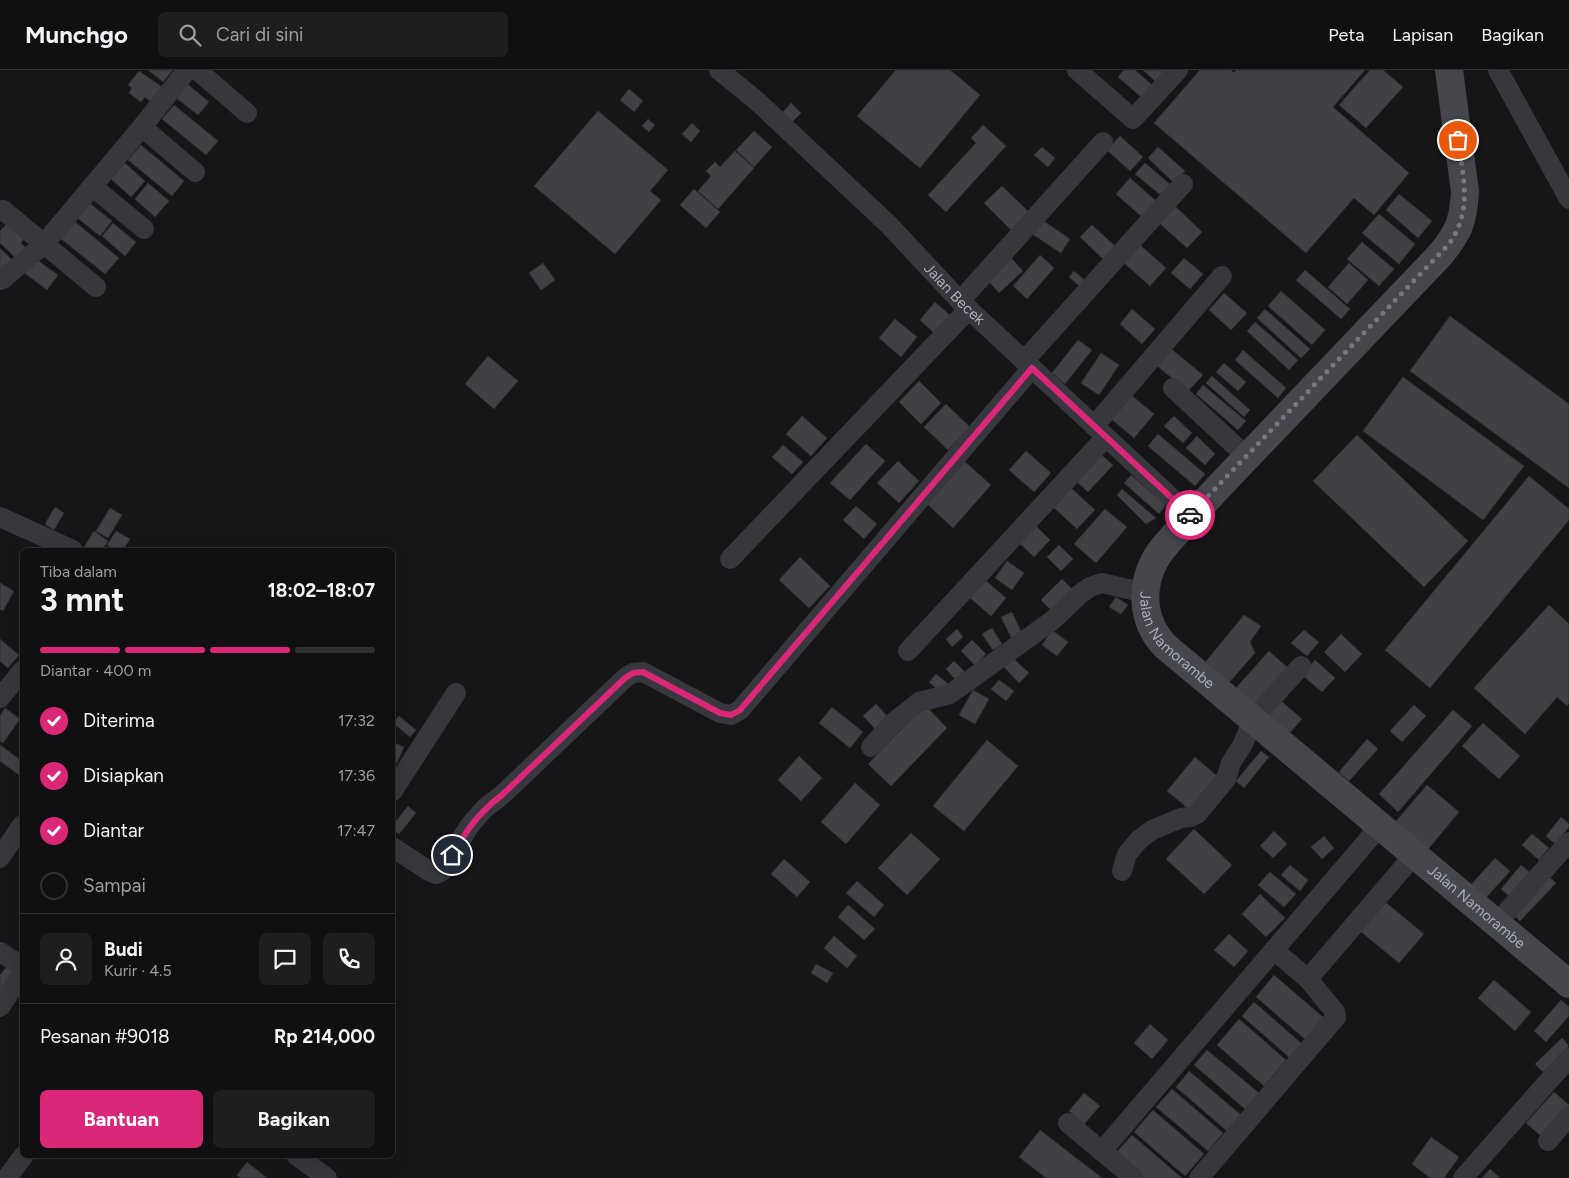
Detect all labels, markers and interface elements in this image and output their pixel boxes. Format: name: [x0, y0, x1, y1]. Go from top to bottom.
search box: [158, 12, 508, 57]
text: Munchgo: [25, 20, 128, 49]
icon: search: [176, 21, 204, 49]
text: Cari di sini: [216, 23, 303, 46]
text: Peta: [1328, 24, 1364, 46]
text: Lapisan: [1392, 24, 1453, 46]
text: Bagikan: [1481, 24, 1544, 46]
pin: [1437, 119, 1479, 161]
icon: bag: [1444, 126, 1472, 154]
street label: Jalan Becek: [920, 259, 989, 329]
courier: [1165, 490, 1215, 540]
icon: car: [1176, 501, 1204, 529]
text: Tiba dalam: [40, 562, 117, 581]
text: 18:02–18:07: [268, 579, 375, 602]
text: 3 mnt: [40, 581, 124, 619]
street label: Jalan Namorambe: [1136, 591, 1218, 693]
text: Diantar · 400 m: [40, 661, 151, 680]
icon: check: [40, 707, 68, 735]
text: Diterima: [83, 709, 155, 732]
text: 17:32: [338, 711, 375, 730]
icon: check: [40, 762, 68, 790]
text: Disiapkan: [83, 764, 164, 787]
text: 17:36: [338, 766, 375, 785]
icon: check: [40, 817, 68, 845]
text: Diantar: [83, 819, 144, 842]
text: 17:47: [337, 821, 375, 840]
pin: [431, 834, 473, 876]
icon: home: [438, 841, 466, 869]
street label: Jalan Namorambe: [1424, 861, 1529, 953]
text: Sampai: [83, 874, 146, 897]
button: person: [40, 933, 92, 985]
button: chat: [259, 933, 311, 985]
button: phone: [323, 933, 375, 985]
text: Budi: [104, 938, 143, 961]
text: Kurir · 4.5: [104, 961, 172, 980]
text: Pesanan #9018: [40, 1025, 170, 1048]
text: Rp 214,000: [274, 1025, 375, 1048]
button: Bantuan: [40, 1090, 203, 1148]
button: Bagikan: [213, 1090, 375, 1148]

